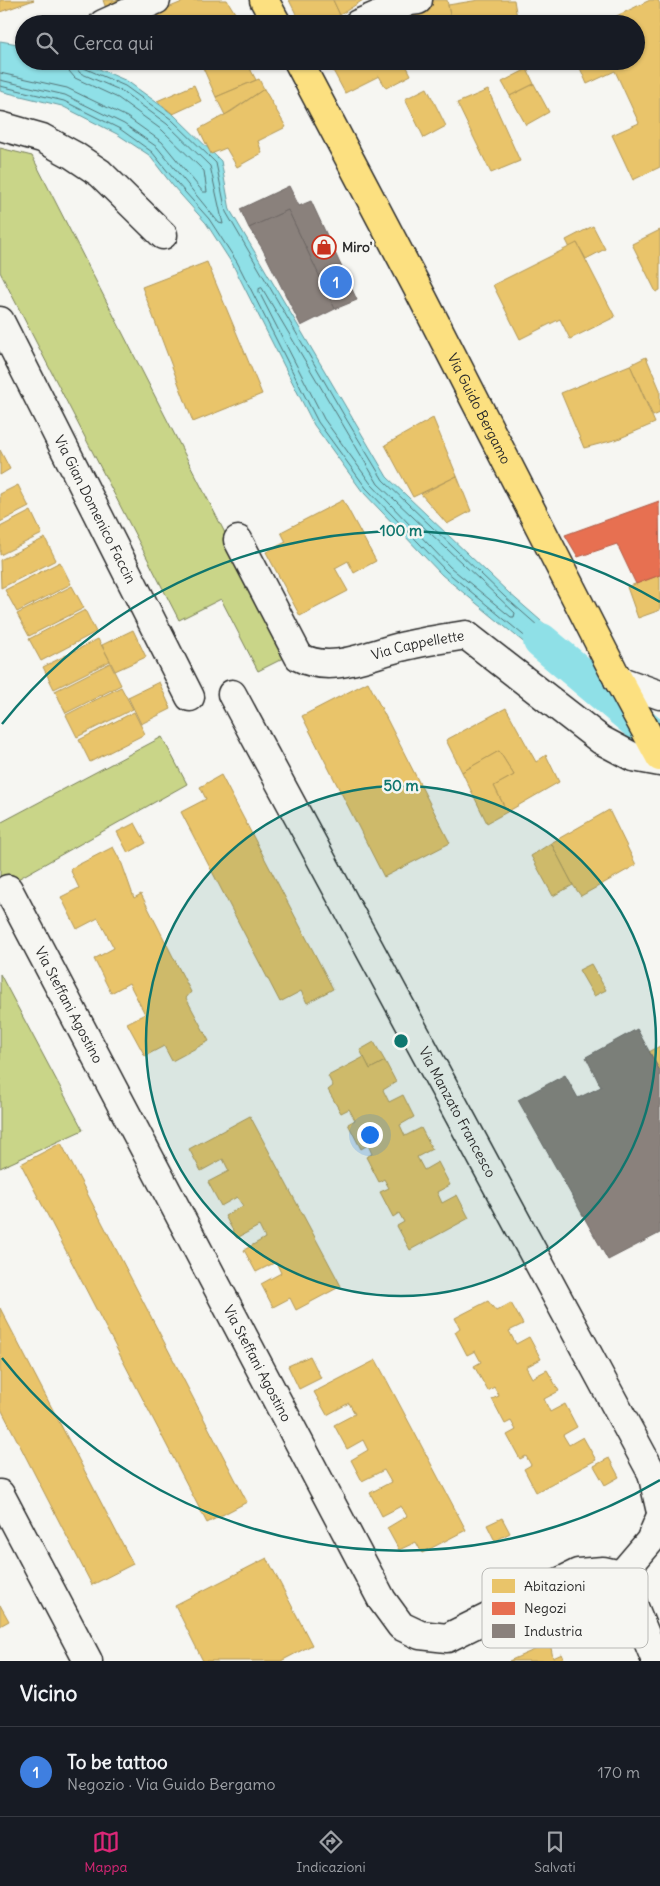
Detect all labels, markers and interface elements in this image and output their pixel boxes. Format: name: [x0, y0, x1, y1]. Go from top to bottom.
search box: [15, 15, 645, 70]
icon: search: [33, 29, 61, 57]
text: Cerca qui: [73, 31, 154, 55]
shop icon: Miro': [311, 234, 337, 260]
place label: Miro': [342, 238, 373, 256]
pin: 1: [320, 263, 352, 301]
street label: Via Guido Bergamo: [443, 350, 515, 467]
street label: Via Gian Domenico Faccin: [50, 432, 140, 586]
text: 100 m: [380, 521, 422, 540]
street label: Via Cappellette: [369, 626, 465, 664]
text: 50 m: [383, 776, 419, 795]
street label: Via Steffani Agostino: [31, 943, 107, 1066]
centre of rings: [392, 1032, 410, 1050]
street label: Via Manzato Francesco: [415, 1044, 500, 1181]
your location: [357, 1122, 383, 1148]
street label: Via Steffani Agostino: [219, 1302, 296, 1425]
legend: [482, 1568, 648, 1648]
text: Abitazioni: [524, 1577, 586, 1595]
text: Negozi: [524, 1599, 567, 1617]
text: Industria: [524, 1622, 582, 1640]
text: Vicino: [20, 1680, 77, 1707]
text: To be tattoo: [67, 1750, 168, 1774]
text: 1: [33, 1762, 39, 1782]
text: 170 m: [597, 1762, 640, 1782]
text: Negozio · Via Guido Bergamo: [67, 1774, 276, 1794]
tab: Mappa: [84, 1828, 128, 1876]
tab: Indicazioni: [296, 1828, 366, 1876]
tab: Salvati: [534, 1828, 576, 1876]

